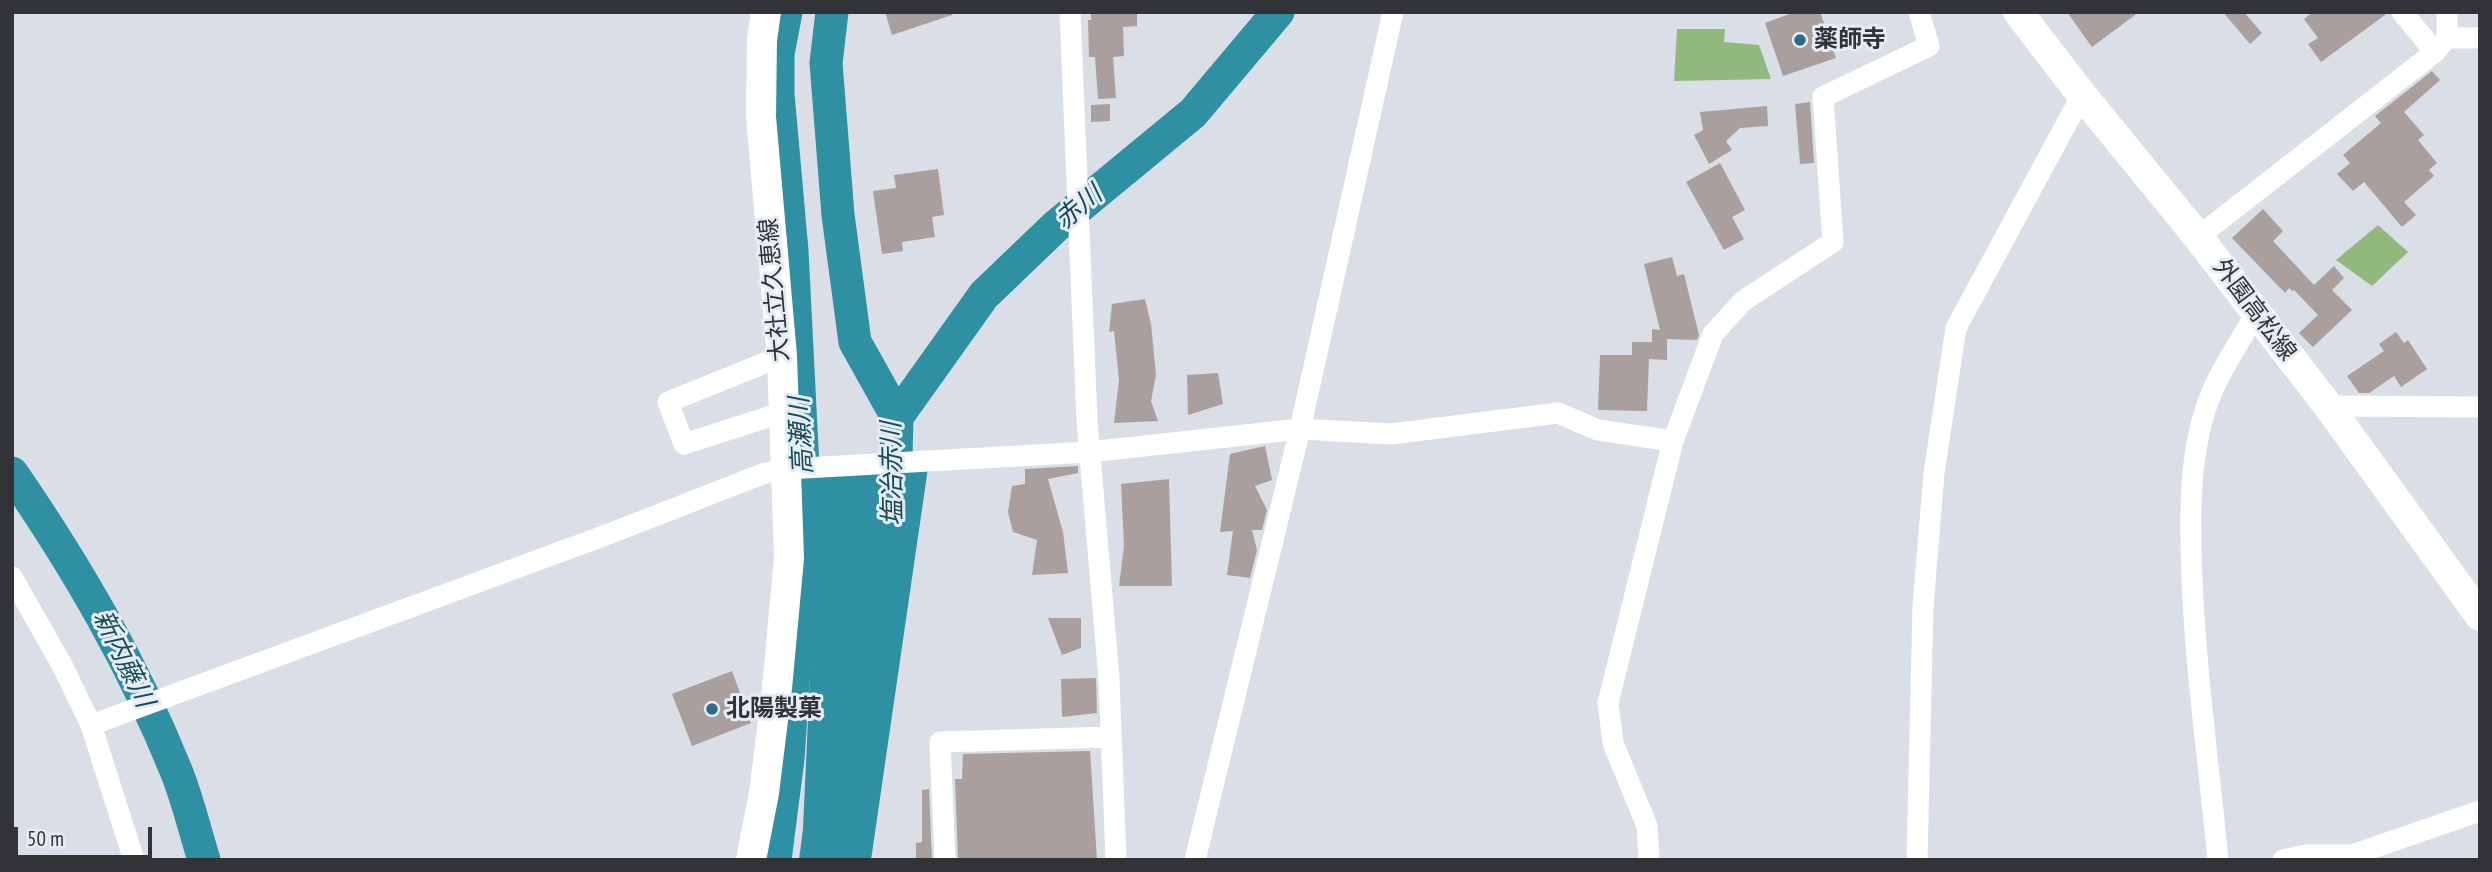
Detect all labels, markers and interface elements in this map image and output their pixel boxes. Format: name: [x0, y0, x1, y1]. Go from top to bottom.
place label: 薬師寺: [1814, 26, 1886, 54]
marker: 薬師寺: [1792, 32, 1808, 48]
water label: 赤川: [1049, 179, 1109, 237]
street label: 大社立久恵線: [754, 217, 796, 363]
street label: 外園高松線: [2206, 253, 2302, 367]
water label: 高瀬川: [784, 396, 820, 476]
water label: 塩冶赤川: [876, 422, 910, 526]
water label: 新内藤川: [86, 605, 160, 713]
place label: 北陽製菓: [726, 695, 822, 723]
marker: 北陽製菓: [704, 701, 720, 717]
scale bar: [18, 812, 156, 856]
text: 50 m: [27, 825, 64, 852]

